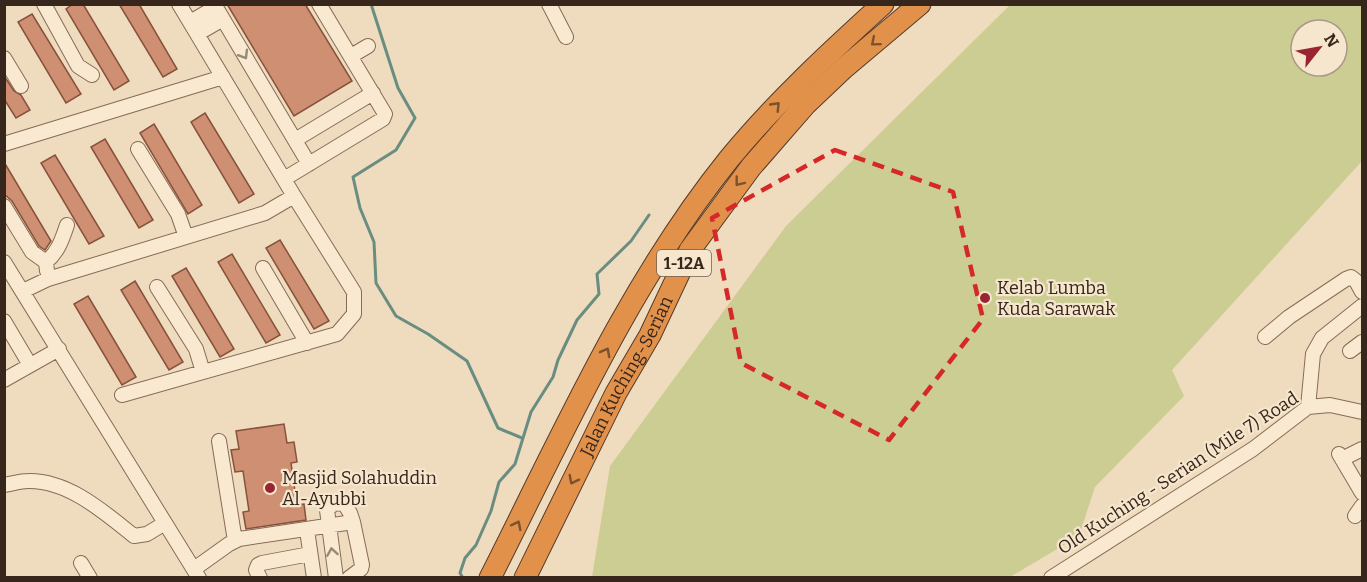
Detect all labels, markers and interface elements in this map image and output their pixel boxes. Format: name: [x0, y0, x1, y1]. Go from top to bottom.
north arrow: [1289, 18, 1349, 78]
text: N: [1320, 30, 1343, 51]
one-way arrow: [871, 35, 882, 46]
one-way arrow: [237, 49, 249, 59]
one-way arrow: [769, 103, 780, 113]
one-way arrow: [736, 175, 747, 186]
road number: 1-12A: [657, 250, 711, 276]
place label: Kelab Lumba Kuda Sarawak: [997, 277, 1116, 320]
marker: Kelab Lumba Kuda Sarawak: [978, 291, 992, 305]
street label: Jalan Kuching-Serian: [575, 292, 678, 461]
one-way arrow: [599, 348, 610, 358]
street label: Old Kuching - Serian (Mile 7) Road: [1053, 387, 1303, 559]
place label: Masjid Solahuddin Al-Ayubbi: [282, 467, 437, 510]
one-way arrow: [569, 473, 581, 484]
marker: Masjid Solahuddin Al-Ayubbi: [263, 481, 277, 495]
one-way arrow: [509, 521, 521, 532]
one-way arrow: [327, 547, 339, 557]

